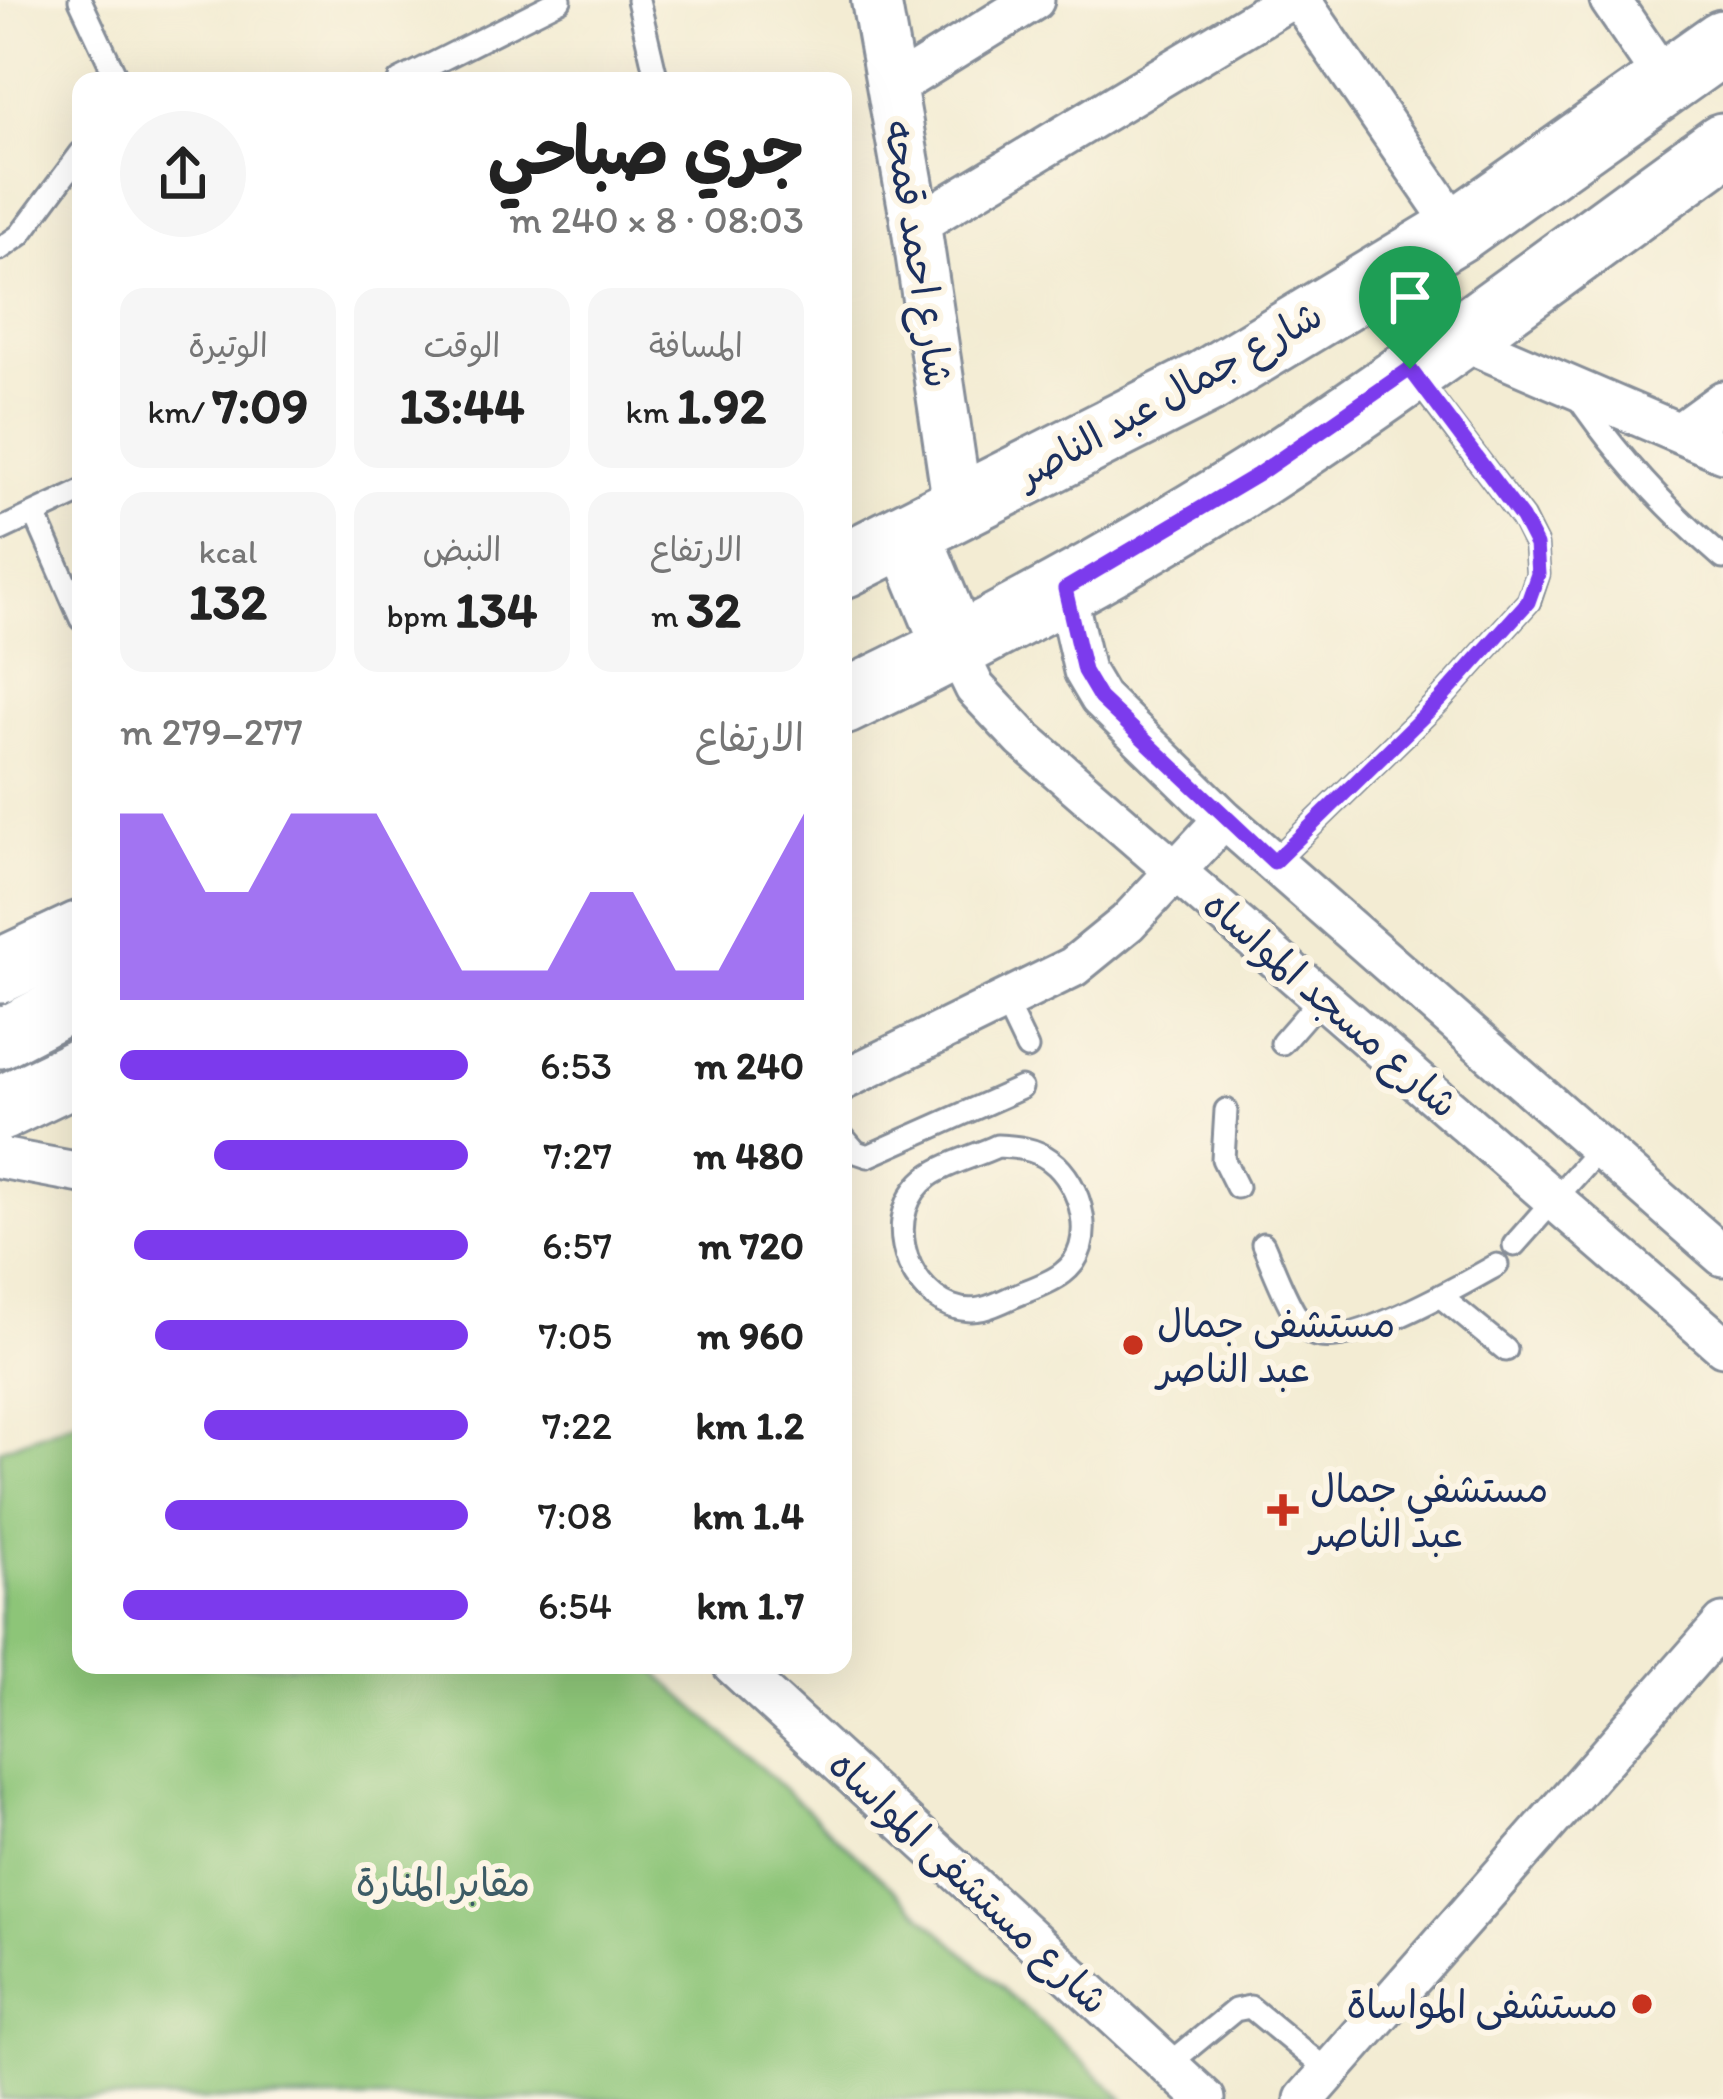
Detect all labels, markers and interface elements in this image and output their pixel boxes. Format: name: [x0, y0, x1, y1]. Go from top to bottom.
button: share: [120, 111, 246, 237]
text: جري صباحي: [488, 111, 804, 191]
street label: شارع احمد قمحه: [871, 117, 963, 392]
text: 08:03 · 8 × 240 m: [509, 196, 804, 243]
pin: [1359, 246, 1461, 369]
icon: arrive: [1377, 264, 1443, 330]
street label: شارع جمال عبد الناصر: [1005, 291, 1332, 502]
text: الوتيرة: [188, 326, 268, 365]
text: الوقت: [424, 326, 501, 365]
text: المسافة: [649, 326, 743, 365]
text: 7:09: [213, 375, 308, 436]
text: 13:44: [399, 375, 525, 436]
text: 1.92: [677, 375, 766, 436]
text: /km: [148, 392, 213, 431]
text: km: [626, 392, 677, 431]
text: النبض: [423, 530, 501, 569]
text: الارتفاع: [650, 530, 742, 569]
text: kcal: [199, 532, 257, 571]
text: 132: [189, 571, 267, 632]
text: 134: [455, 579, 537, 640]
text: 32: [686, 579, 741, 640]
text: bpm: [387, 596, 455, 635]
text: m: [651, 596, 686, 635]
text: 277–279 m: [120, 708, 303, 755]
text: الارتفاع: [695, 714, 804, 761]
street label: شارع مسجد المواساه: [1191, 881, 1468, 1130]
text: 6:53: [540, 1042, 612, 1089]
text: 240 m: [694, 1042, 804, 1089]
text: 7:27: [543, 1132, 612, 1179]
text: 480 m: [694, 1132, 804, 1179]
text: 6:57: [542, 1222, 612, 1269]
text: 720 m: [699, 1222, 804, 1269]
place label: مستشفى جمال عبد الناصر: [1154, 1300, 1396, 1392]
text: 7:05: [539, 1312, 612, 1359]
text: 960 m: [697, 1312, 804, 1359]
marker: مستشفى جمال عبد الناصر: [1120, 1332, 1146, 1358]
text: 7:22: [542, 1402, 612, 1449]
text: 1.2 km: [695, 1402, 804, 1449]
place label: مستشفي جمال عبد الناصر: [1307, 1465, 1549, 1557]
text: 7:08: [538, 1492, 612, 1539]
text: 1.4 km: [693, 1492, 804, 1539]
marker: مستشفي جمال عبد الناصر: [1267, 1494, 1299, 1526]
text: 6:54: [538, 1582, 612, 1629]
text: 1.7 km: [697, 1582, 804, 1629]
street label: شارع مستشفى المواساه: [817, 1740, 1118, 2026]
park label: مقابر المنارة: [356, 1859, 530, 1906]
place label: مستشفى المواساة: [1347, 1981, 1618, 2030]
marker: مستشفى المواساة: [1629, 1991, 1655, 2017]

